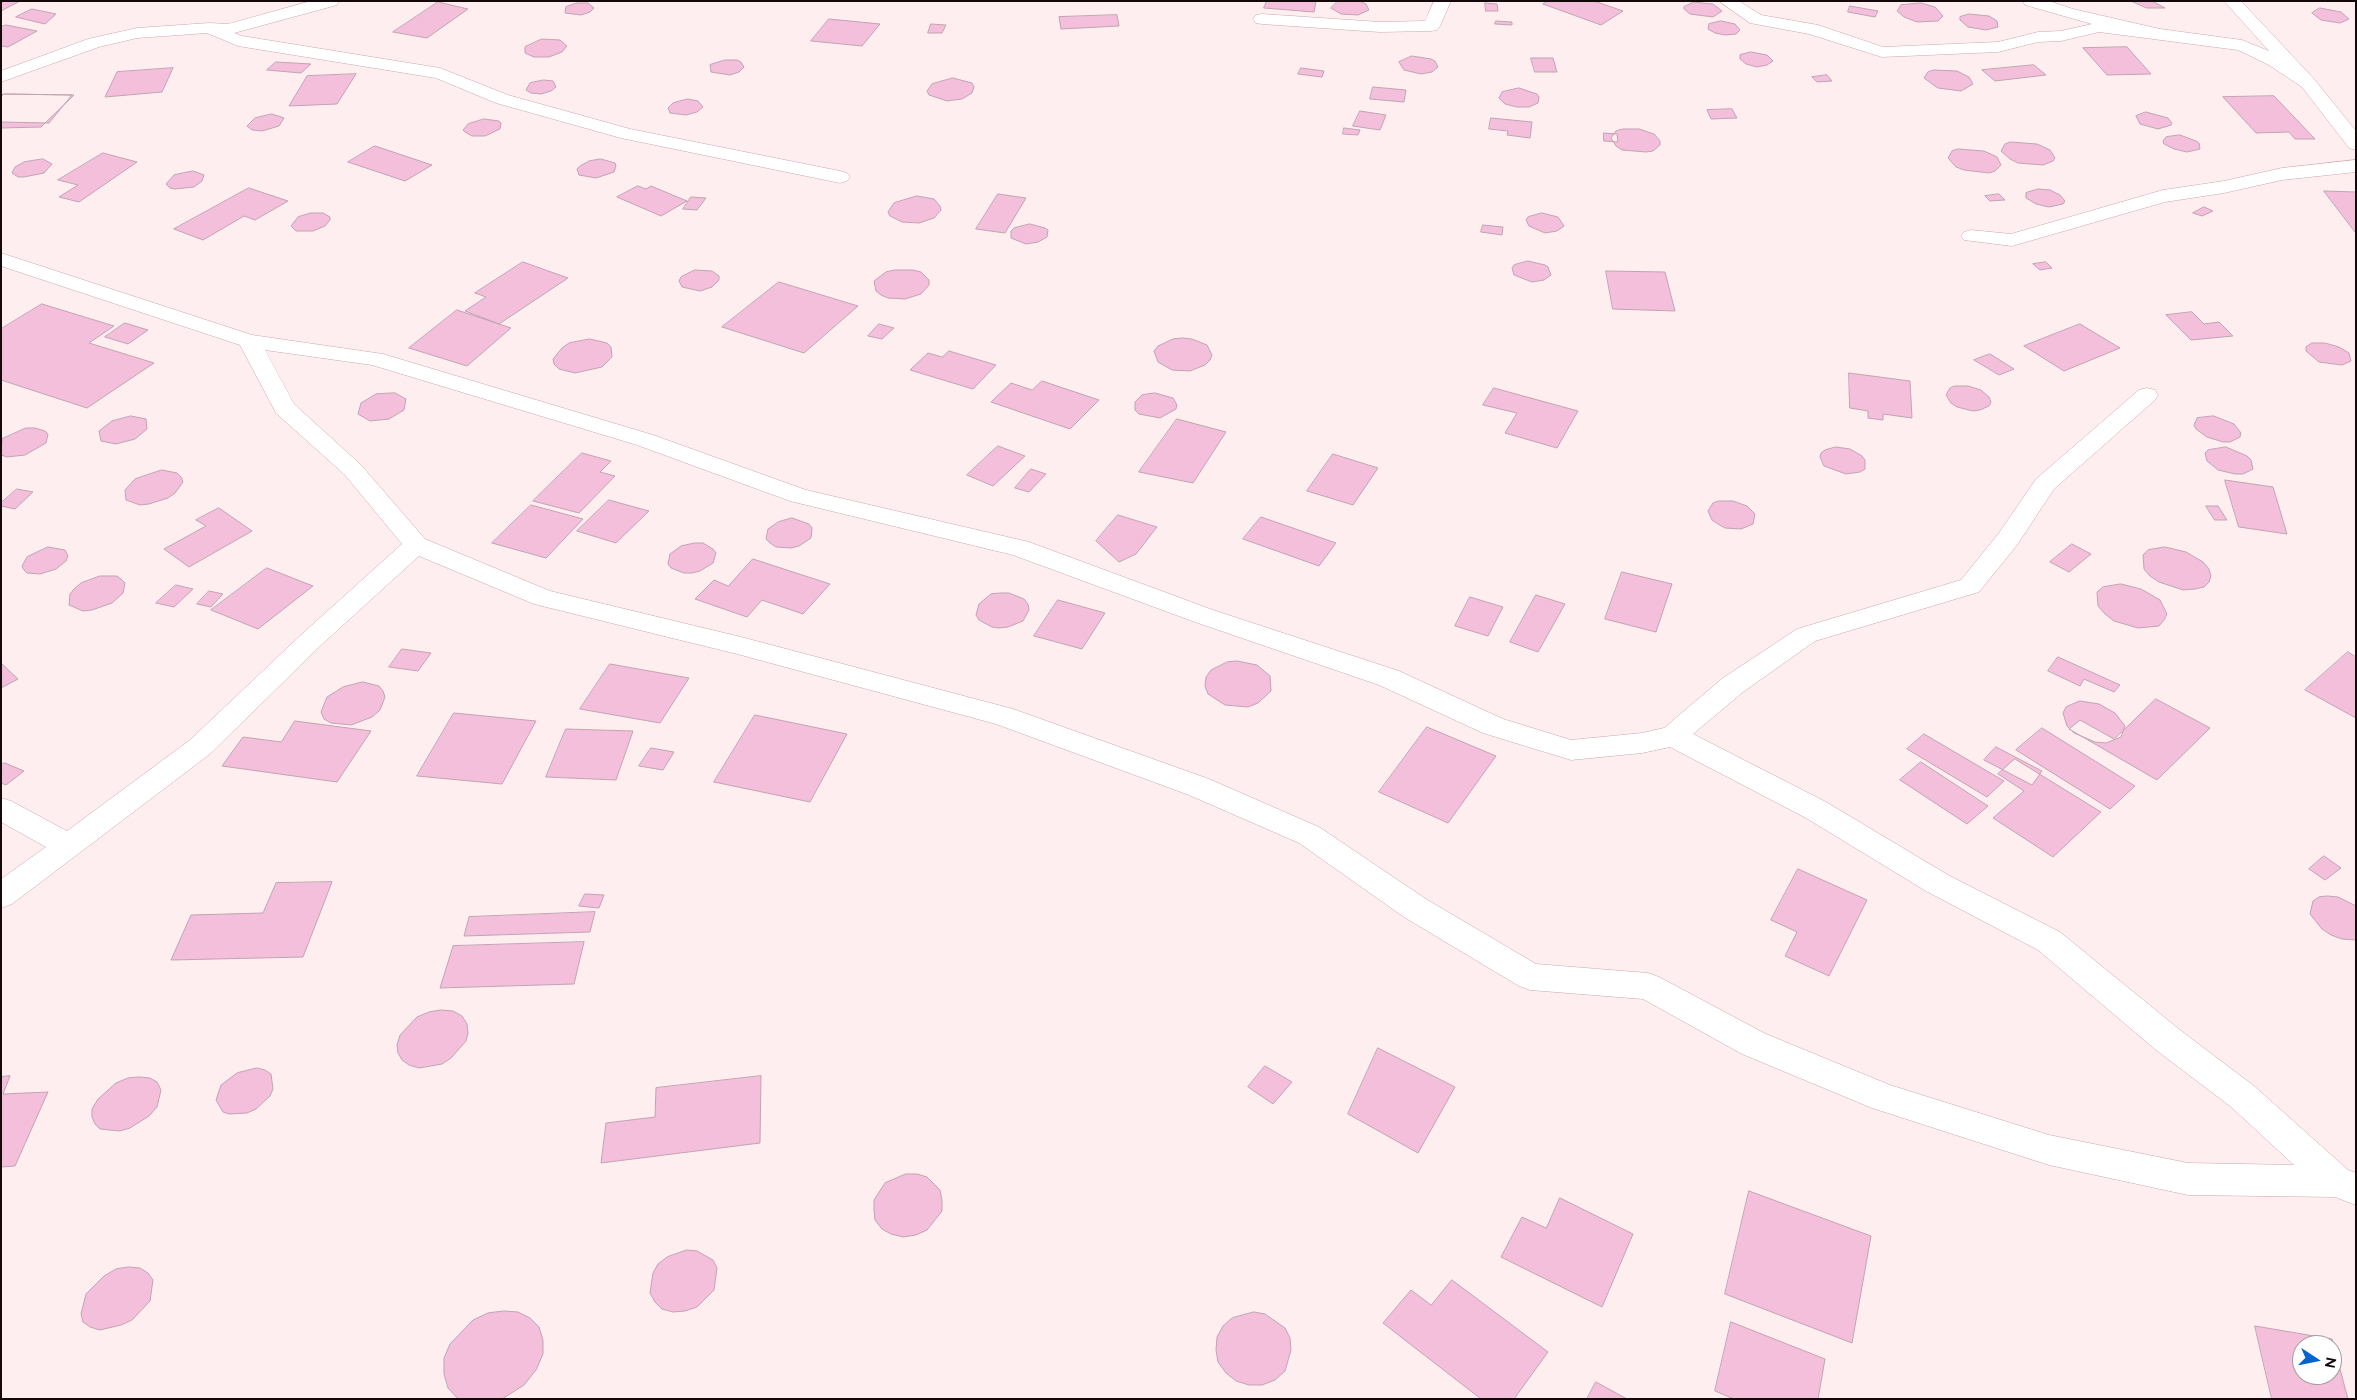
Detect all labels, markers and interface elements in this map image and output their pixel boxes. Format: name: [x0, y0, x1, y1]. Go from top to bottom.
north arrow: [2292, 1335, 2342, 1385]
text: N: [2322, 1356, 2340, 1369]

